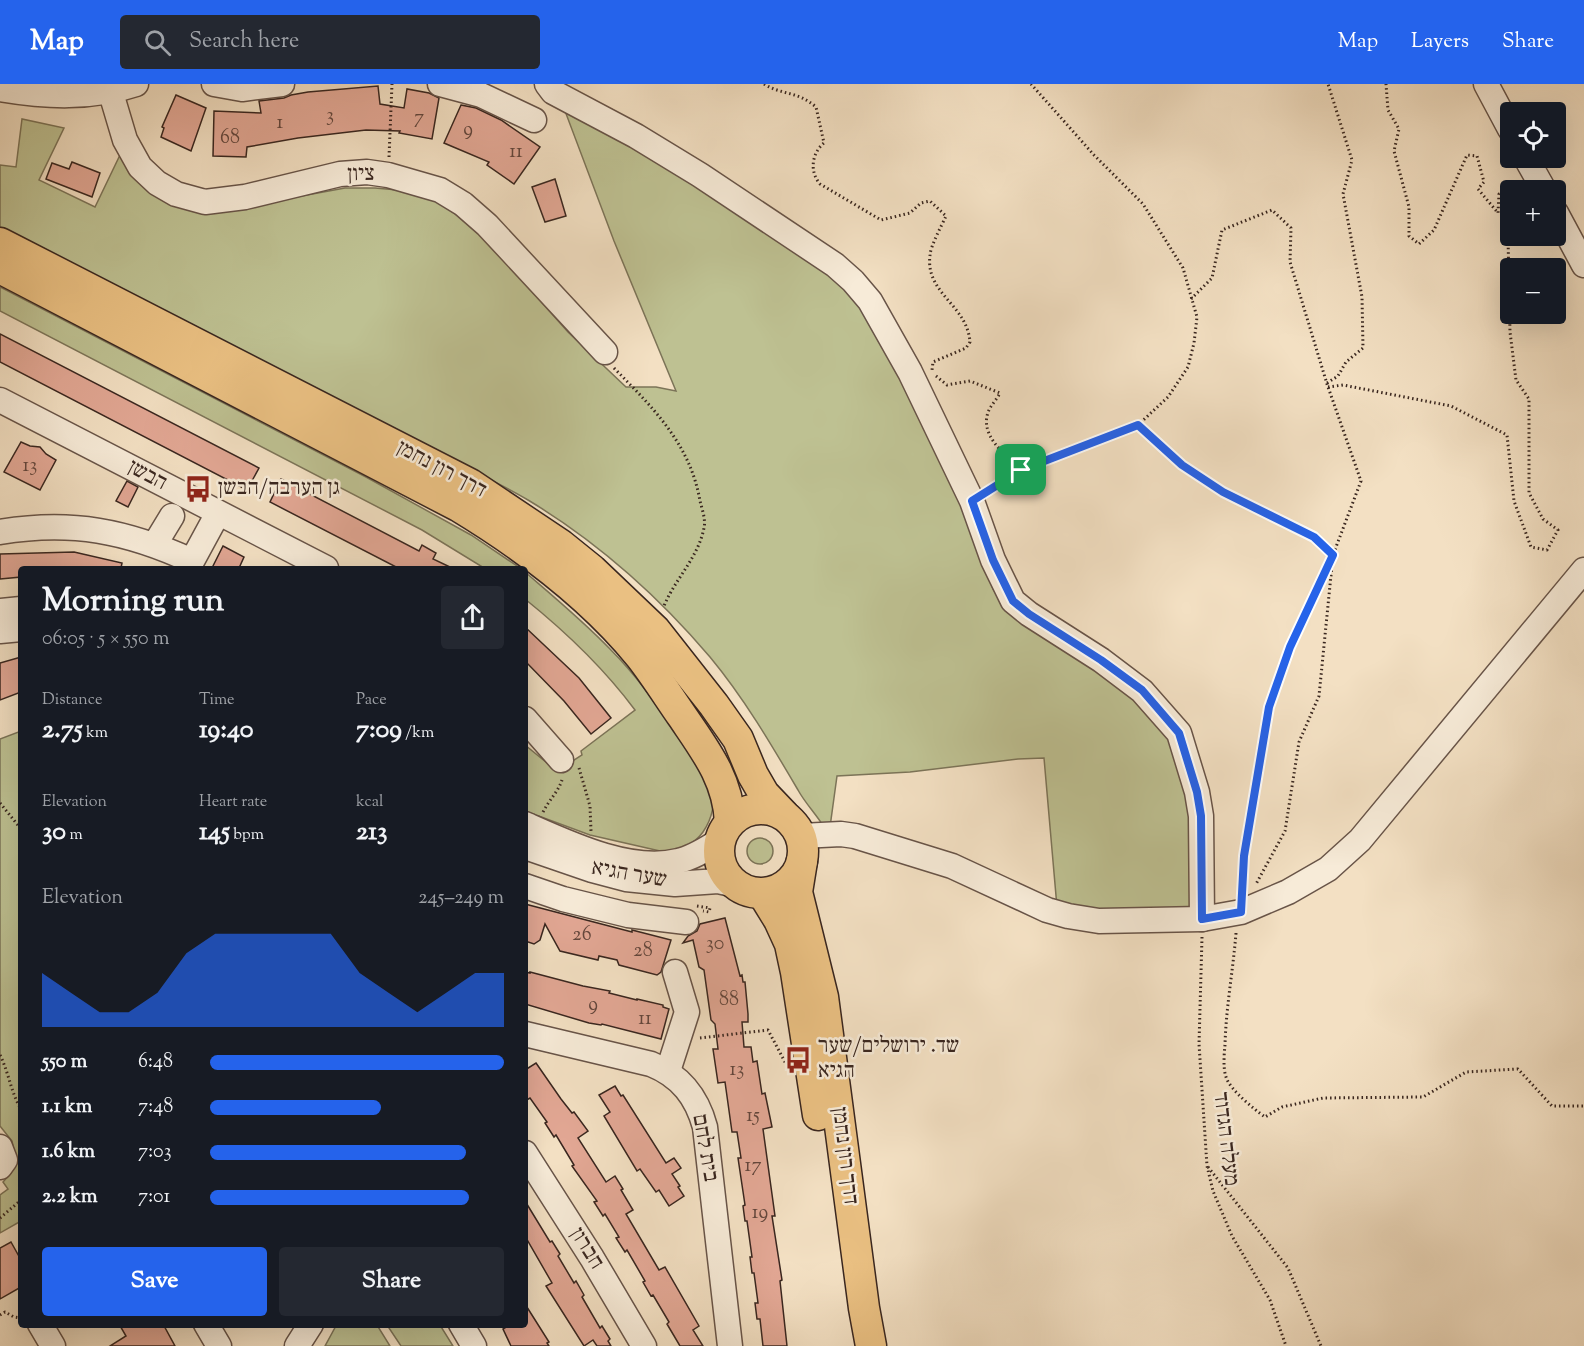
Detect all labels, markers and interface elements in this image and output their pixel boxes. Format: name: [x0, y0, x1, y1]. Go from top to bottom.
search box: [120, 15, 540, 69]
text: Map: [30, 22, 84, 62]
icon: search: [141, 26, 174, 59]
text: Search here: [189, 26, 299, 58]
text: Map: [1338, 27, 1378, 57]
text: Layers: [1411, 27, 1469, 57]
text: Share: [1502, 27, 1554, 57]
house number: 3: [326, 102, 334, 131]
map controls: [1500, 102, 1566, 324]
button: locate: [1500, 102, 1566, 168]
house number: 7: [414, 104, 424, 133]
house number: 1: [277, 109, 284, 138]
house number: 9: [463, 116, 473, 145]
house number: 68: [220, 124, 240, 153]
house number: 11: [509, 138, 523, 167]
street label: ציון: [347, 159, 375, 191]
button: +: [1500, 180, 1566, 246]
button: −: [1500, 258, 1566, 324]
street label: דרך רון נחמן: [390, 433, 492, 507]
pin: [995, 444, 1046, 495]
house number: 13: [23, 452, 37, 481]
street label: הבשן: [121, 452, 173, 500]
icon: arrive: [1004, 453, 1037, 486]
place label: גן הערבה/הבשן: [218, 473, 340, 505]
bus stop icon: גן הערבה/הבשן: [183, 474, 213, 504]
text: Morning run: [42, 578, 224, 626]
button: share: [441, 586, 504, 649]
text: 06:05 · 5 × 550 m: [42, 625, 169, 654]
text: Distance: [42, 689, 102, 712]
text: Time: [199, 689, 235, 712]
text: Pace: [356, 689, 387, 712]
text: 2.75: [42, 712, 83, 749]
text: 19:40: [199, 712, 254, 749]
text: 7:09: [356, 712, 402, 749]
text: km: [83, 722, 108, 745]
text: /km: [402, 722, 434, 745]
text: Elevation: [42, 791, 107, 814]
text: Heart rate: [199, 791, 267, 814]
text: kcal: [356, 791, 384, 814]
text: 30: [42, 814, 66, 851]
text: 145: [199, 814, 230, 851]
text: 213: [356, 814, 388, 851]
text: m: [66, 824, 83, 847]
text: bpm: [230, 824, 264, 847]
street label: שער הגיא: [589, 853, 669, 897]
text: Elevation: [42, 884, 123, 913]
text: 245–249 m: [418, 884, 504, 913]
house number: 26: [572, 921, 592, 950]
house number: 30: [706, 930, 724, 959]
house number: 28: [633, 937, 653, 966]
house number: 88: [719, 986, 739, 1015]
house number: 9: [588, 991, 598, 1020]
house number: 11: [638, 1005, 652, 1034]
place label: שד. ירושלים/שער הגיא: [818, 1031, 959, 1088]
bus stop icon: שד. ירושלים/שער הגיא: [783, 1045, 813, 1075]
text: 550 m: [42, 1048, 87, 1077]
text: 6:48: [138, 1048, 173, 1077]
house number: 13: [730, 1056, 744, 1085]
street label: מעלה הגדוד: [1203, 1090, 1247, 1188]
text: 1.1 km: [42, 1093, 92, 1122]
text: 7:48: [138, 1093, 173, 1122]
house number: 15: [746, 1102, 760, 1131]
street label: דרך רון נחמן: [822, 1105, 866, 1207]
street label: בית לחם: [682, 1112, 726, 1184]
text: 1.6 km: [42, 1138, 95, 1167]
text: 7:03: [138, 1138, 172, 1167]
house number: 17: [745, 1152, 761, 1181]
text: 2.2 km: [42, 1183, 97, 1212]
text: 7:01: [138, 1183, 170, 1212]
house number: 19: [752, 1199, 768, 1228]
street label: חברון: [561, 1222, 611, 1276]
button: Save: [42, 1247, 267, 1316]
button: Share: [279, 1247, 504, 1316]

